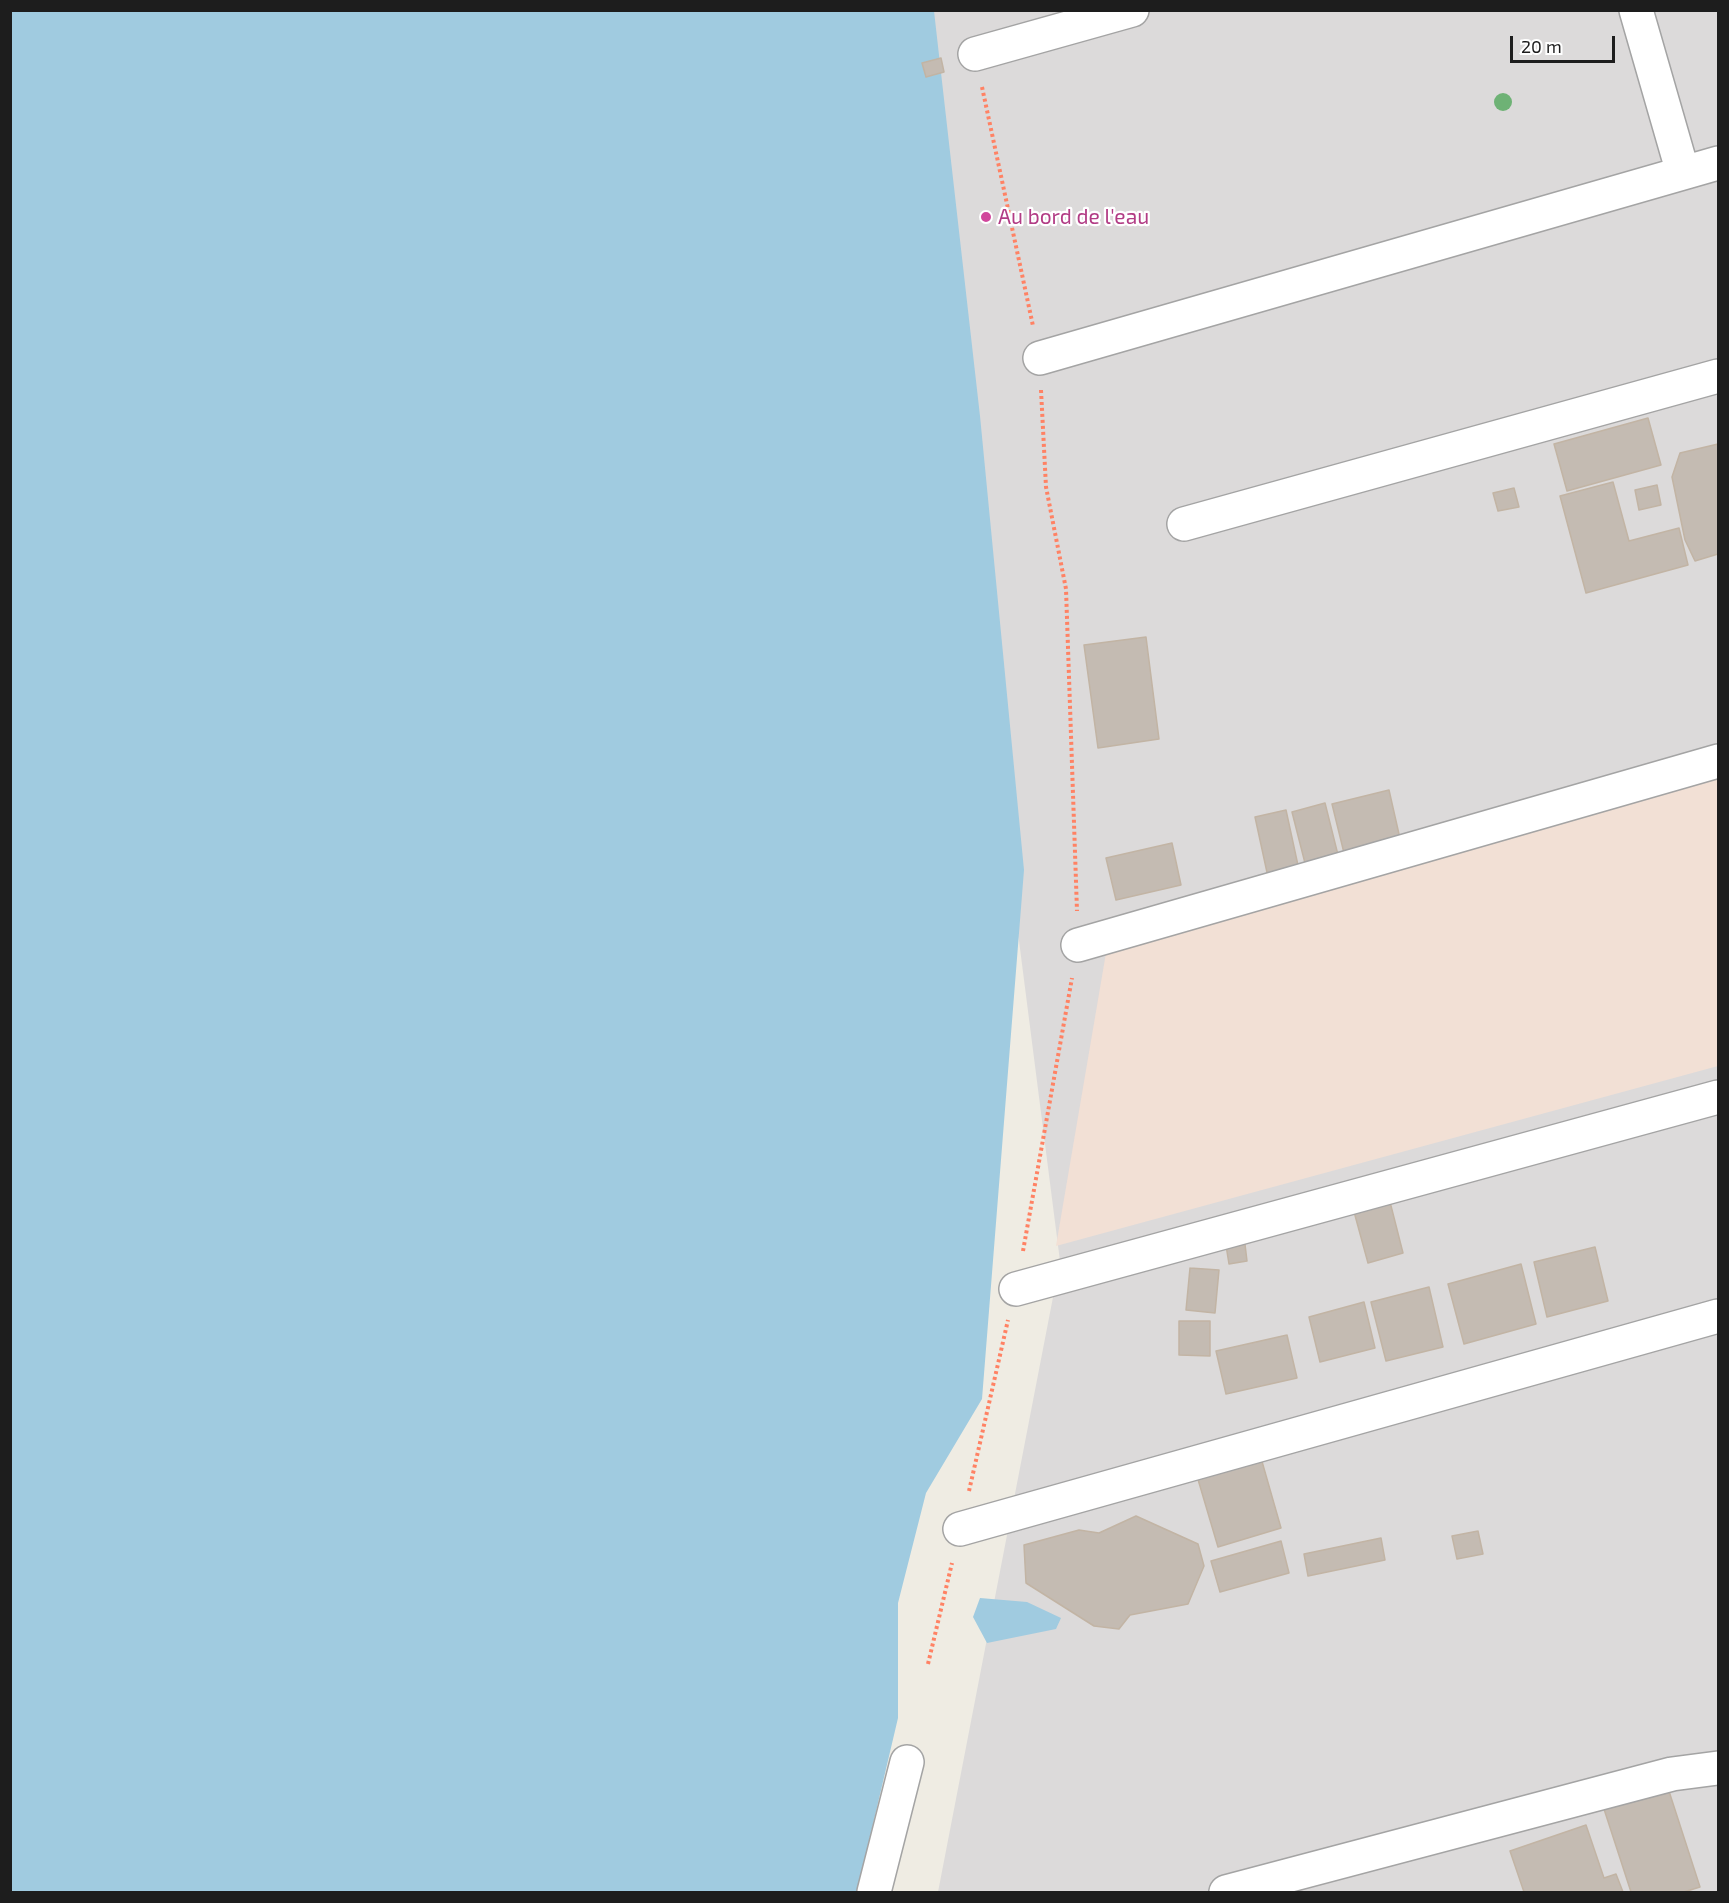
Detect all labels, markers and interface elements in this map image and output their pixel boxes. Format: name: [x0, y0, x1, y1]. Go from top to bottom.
scale bar: [1513, 24, 1618, 62]
text: 20 m: [1521, 35, 1562, 57]
place label: Au bord de l'eau: [998, 204, 1149, 230]
marker: Au bord de l'eau: [979, 210, 993, 224]

